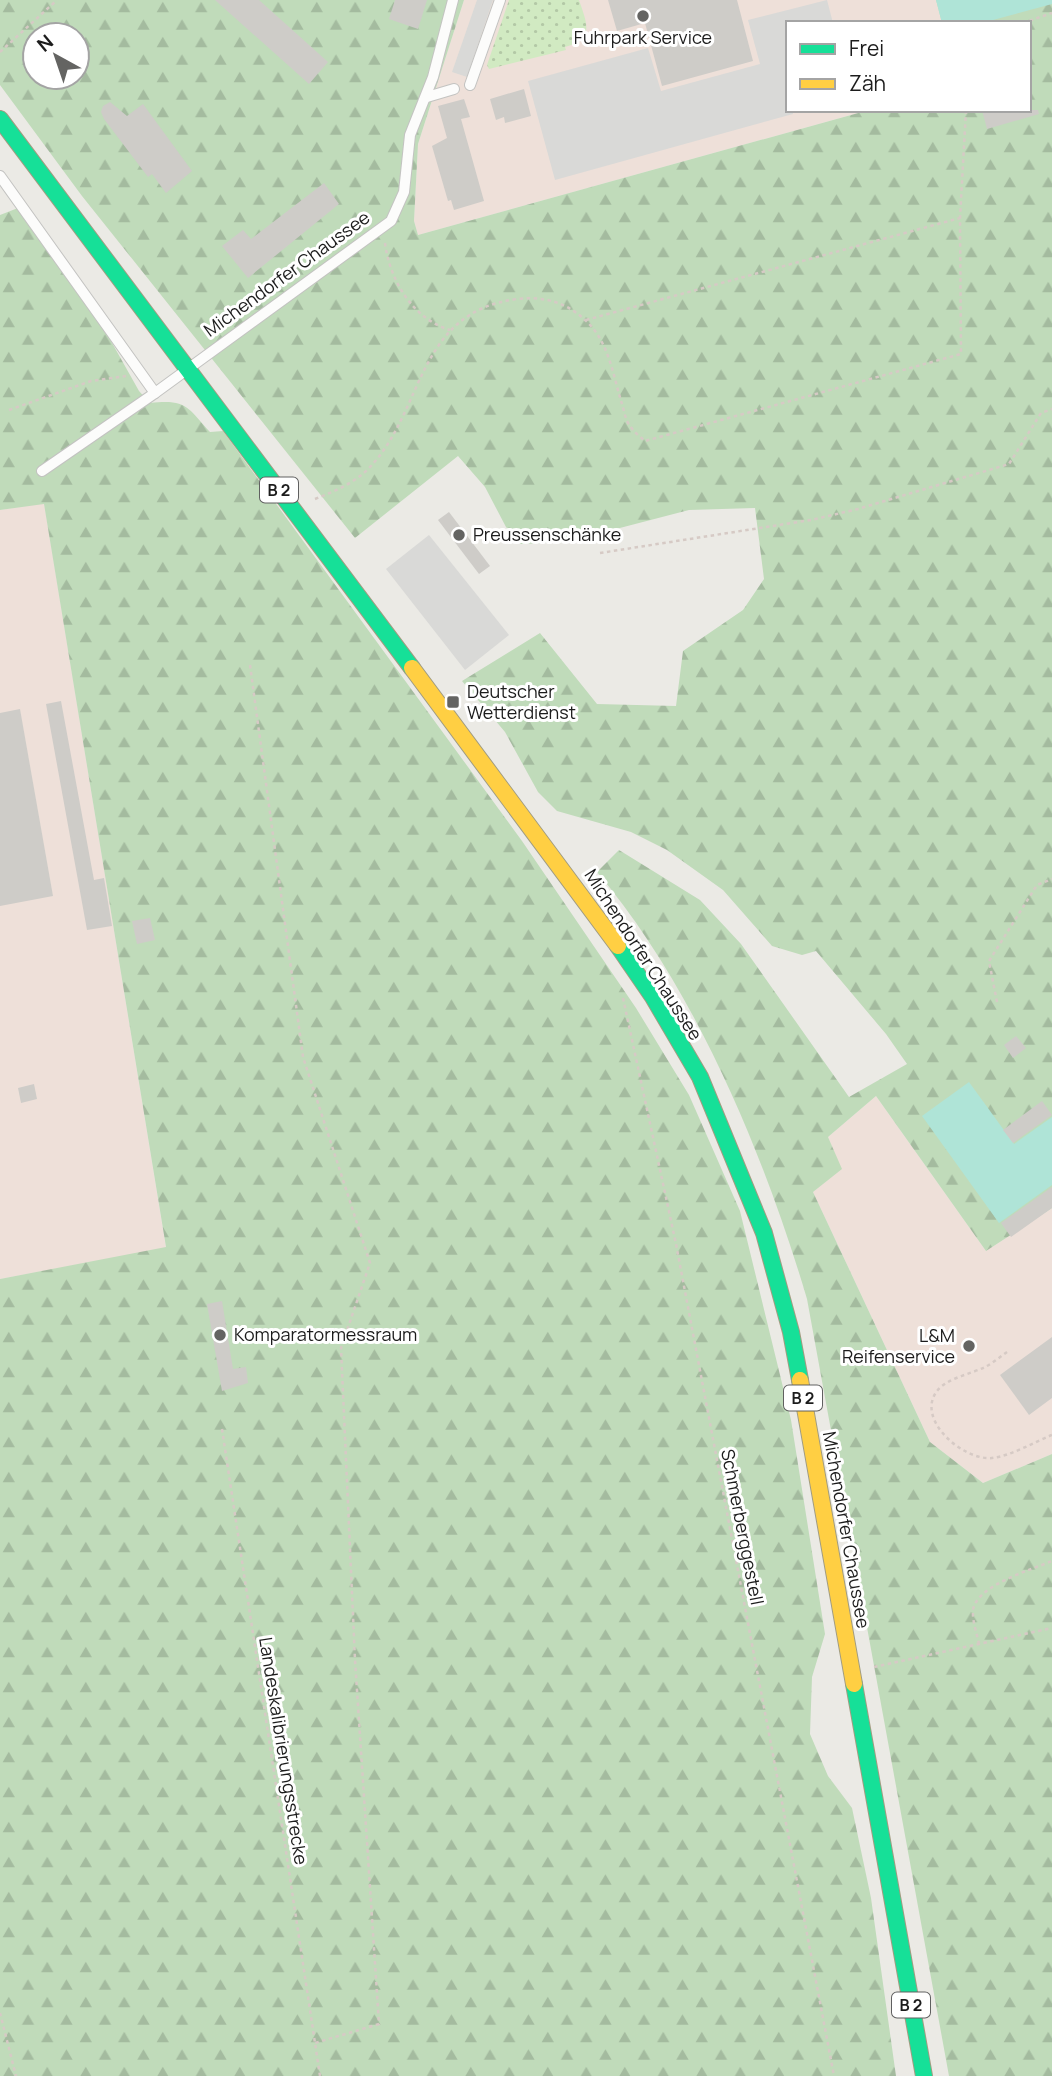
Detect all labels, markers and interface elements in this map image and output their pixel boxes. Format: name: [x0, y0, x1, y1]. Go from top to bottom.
marker: Fuhrpark Service: [635, 8, 651, 24]
north arrow: [21, 21, 91, 91]
legend: [786, 21, 1031, 112]
place label: Fuhrpark Service: [574, 25, 712, 49]
text: N: [31, 29, 59, 57]
text: Frei: [849, 34, 884, 62]
text: Zäh: [849, 69, 886, 97]
street label: Michendorfer Chaussee: [199, 205, 374, 342]
road number: B 2: [260, 477, 298, 503]
place label: Preussenschänke: [473, 522, 621, 546]
marker: Preussenschänke: [451, 527, 467, 543]
place label: Deutscher Wetterdienst: [467, 679, 576, 724]
marker: Deutscher Wetterdienst: [445, 694, 461, 710]
street label: Michendorfer Chaussee: [579, 864, 708, 1045]
place label: Komparatormessraum: [234, 1322, 417, 1346]
place label: L&M Reifenservice: [842, 1323, 955, 1368]
marker: Komparatormessraum: [212, 1327, 228, 1343]
marker: L&M Reifenservice: [961, 1338, 977, 1354]
road number: B 2: [784, 1386, 822, 1410]
street label: Michendorfer Chaussee: [818, 1430, 876, 1630]
street label: Schmerberggestell: [716, 1447, 770, 1607]
street label: Landeskalibrierungsstrecke: [254, 1635, 314, 1866]
road number: B 2: [892, 1993, 930, 2018]

